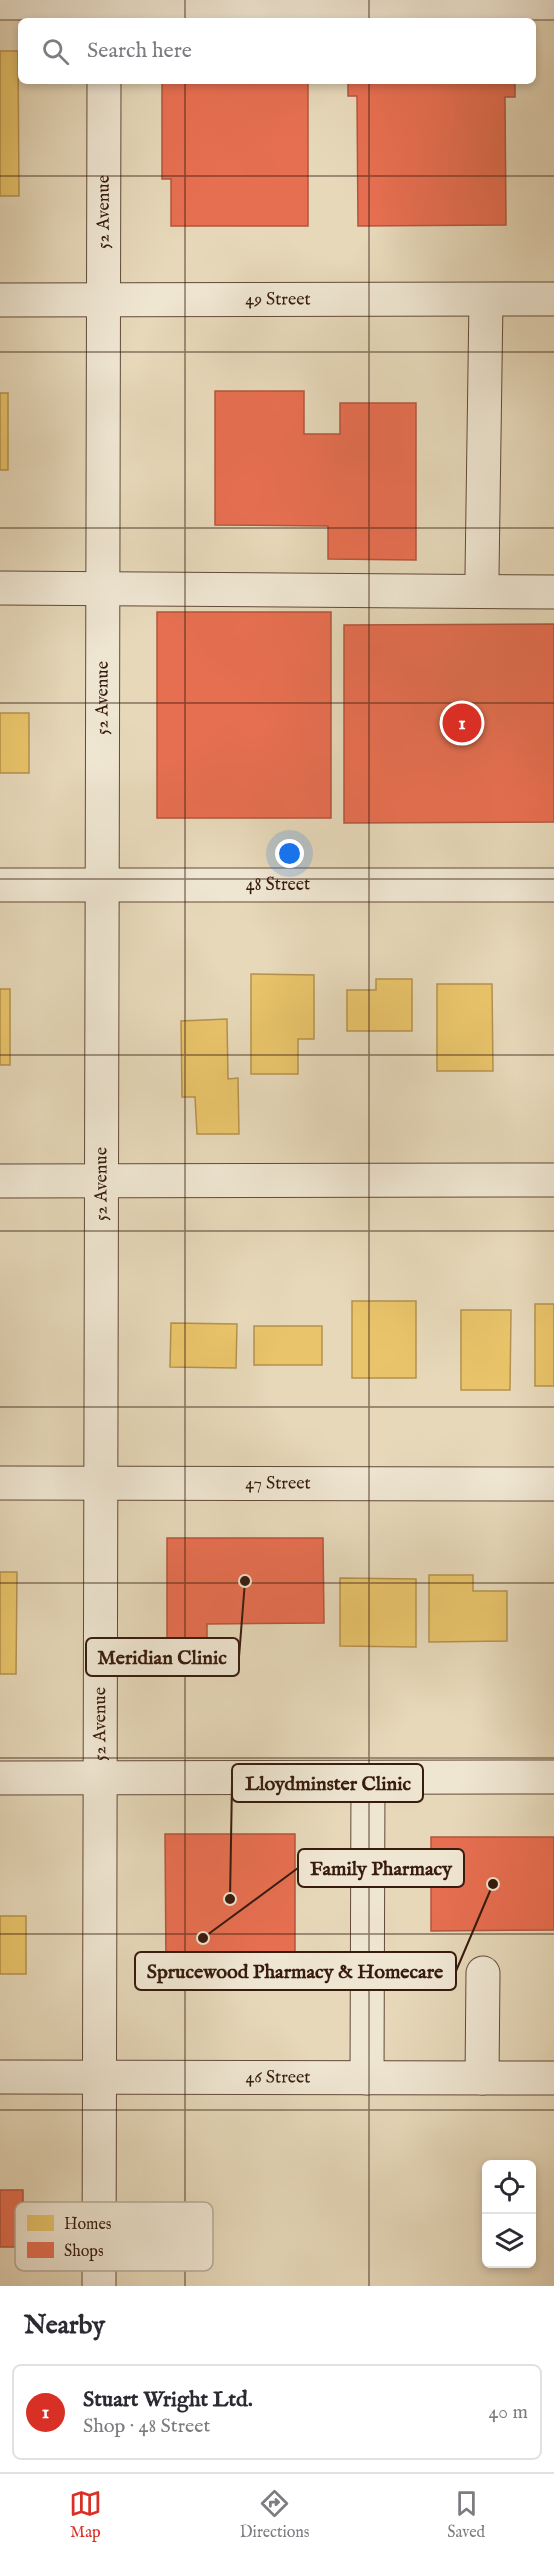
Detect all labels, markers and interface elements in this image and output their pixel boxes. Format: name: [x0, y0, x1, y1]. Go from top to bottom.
search box: [18, 18, 536, 84]
icon: search: [39, 35, 72, 68]
text: Search here: [87, 37, 192, 65]
street label: 52 Avenue: [92, 175, 115, 249]
street label: 49 Street: [245, 288, 311, 311]
street label: 52 Avenue: [91, 661, 114, 735]
pin: 1: [442, 700, 482, 746]
your location: [275, 839, 304, 868]
street label: 48 Street: [246, 874, 310, 897]
street label: 52 Avenue: [90, 1147, 113, 1221]
street label: 47 Street: [245, 1472, 311, 1495]
callout: Meridian Clinic: [86, 1638, 239, 1676]
text: Meridian Clinic: [97, 1646, 227, 1671]
street label: 52 Avenue: [89, 1687, 112, 1761]
callout: Lloydminster Clinic: [232, 1764, 423, 1802]
text: Lloydminster Clinic: [245, 1772, 411, 1797]
callout: Family Pharmacy: [298, 1849, 464, 1887]
text: Family Pharmacy: [310, 1857, 453, 1882]
callout: Sprucewood Pharmacy & Homecare: [135, 1952, 456, 1990]
text: Sprucewood Pharmacy & Homecare: [147, 1960, 444, 1985]
street label: 46 Street: [245, 2066, 311, 2089]
map controls: [482, 2160, 536, 2268]
button: locate: [482, 2160, 536, 2214]
legend: [15, 2202, 213, 2271]
button: layers: [482, 2214, 536, 2268]
text: Homes: [64, 2215, 112, 2235]
text: Shops: [64, 2242, 104, 2262]
text: Nearby: [24, 2309, 105, 2342]
text: Stuart Wright Ltd.: [83, 2386, 253, 2414]
text: 1: [42, 2400, 49, 2425]
text: 40 m: [489, 2400, 528, 2425]
text: Shop · 48 Street: [83, 2414, 210, 2439]
tab: Map: [69, 2487, 102, 2543]
tab: Directions: [240, 2487, 309, 2543]
tab: Saved: [447, 2487, 485, 2543]

